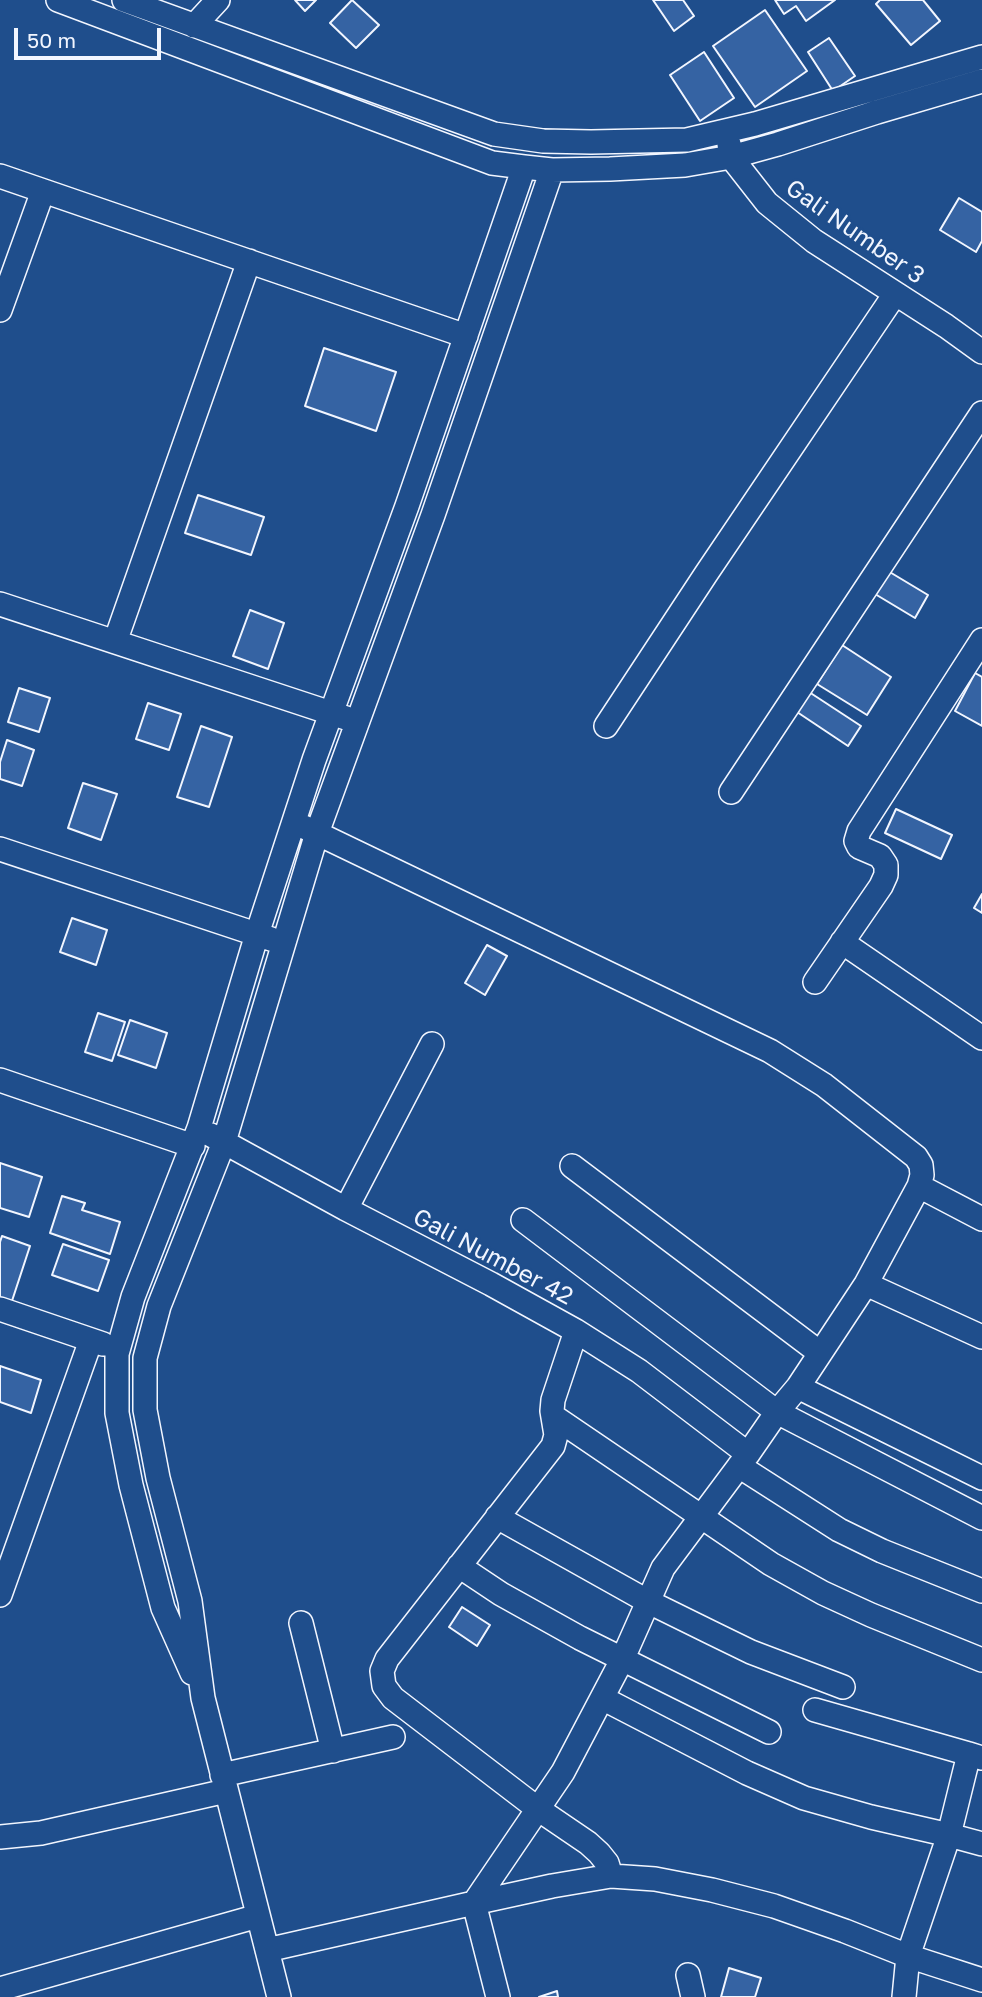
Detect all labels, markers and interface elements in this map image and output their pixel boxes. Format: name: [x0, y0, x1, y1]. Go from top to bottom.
scale bar: [18, 14, 164, 58]
text: 50 m: [27, 27, 76, 53]
street label: Gali Number 3: [780, 174, 930, 290]
street label: Gali Number 42: [408, 1203, 578, 1311]

